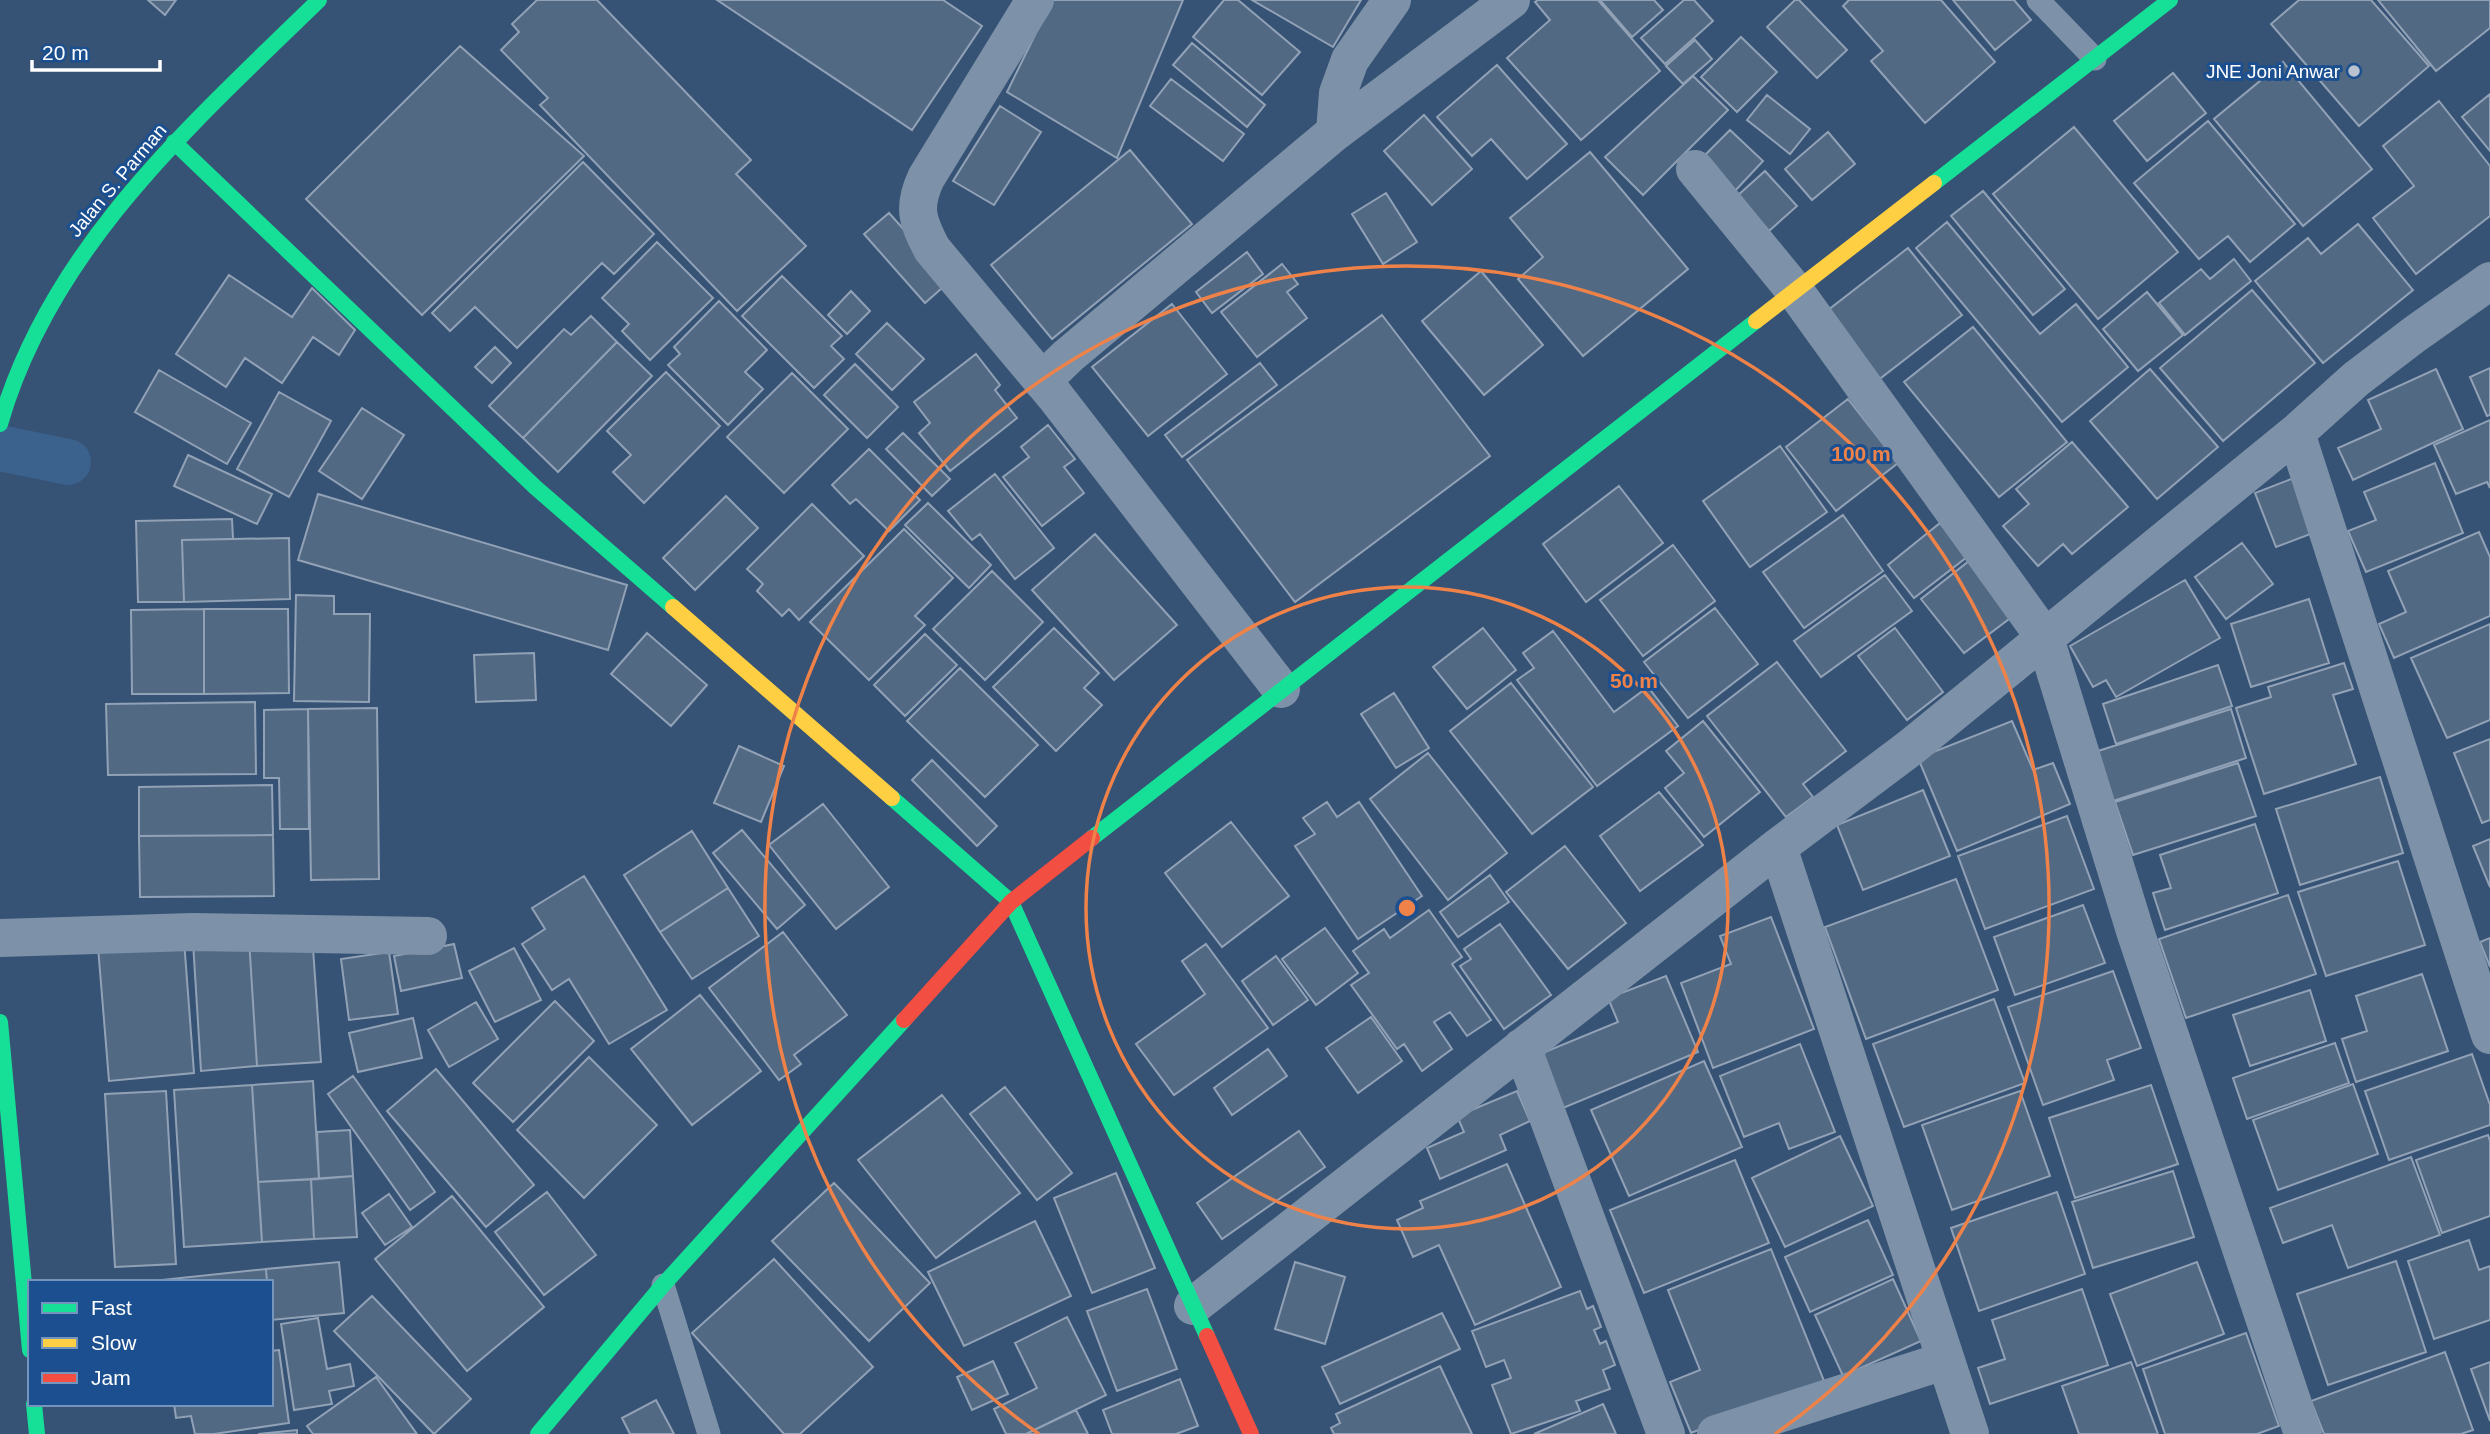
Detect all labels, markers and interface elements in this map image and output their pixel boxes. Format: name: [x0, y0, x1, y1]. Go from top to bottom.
scale bar: [32, 28, 159, 72]
text: 20 m: [42, 41, 89, 64]
place label: JNE Joni Anwar: [2206, 61, 2341, 82]
marker: JNE Joni Anwar: [2346, 63, 2362, 79]
street label: Jalan S. Parman: [64, 120, 171, 241]
text: 100 m: [1831, 442, 1891, 465]
text: 50 m: [1610, 669, 1658, 692]
centre of rings: [1395, 896, 1419, 920]
legend: [28, 1280, 273, 1406]
text: Fast: [91, 1296, 132, 1319]
text: Slow: [91, 1331, 137, 1354]
text: Jam: [91, 1366, 131, 1389]

